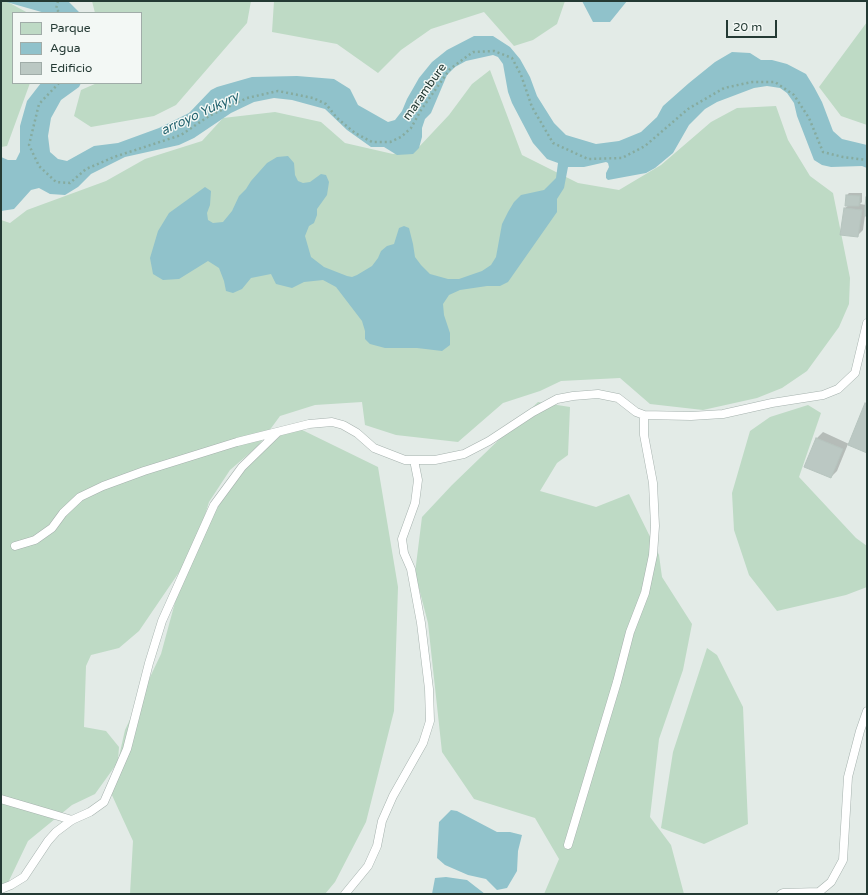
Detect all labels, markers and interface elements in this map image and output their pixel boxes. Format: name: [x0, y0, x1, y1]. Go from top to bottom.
legend: [12, 12, 142, 84]
scale bar: [728, 12, 779, 38]
text: 20 m: [733, 20, 762, 34]
text: Parque: [50, 21, 91, 35]
text: Agua: [50, 41, 80, 55]
text: Edificio: [50, 61, 92, 75]
street label: marambure: [400, 61, 450, 123]
water label: arroyo Yukyry: [158, 89, 242, 139]

